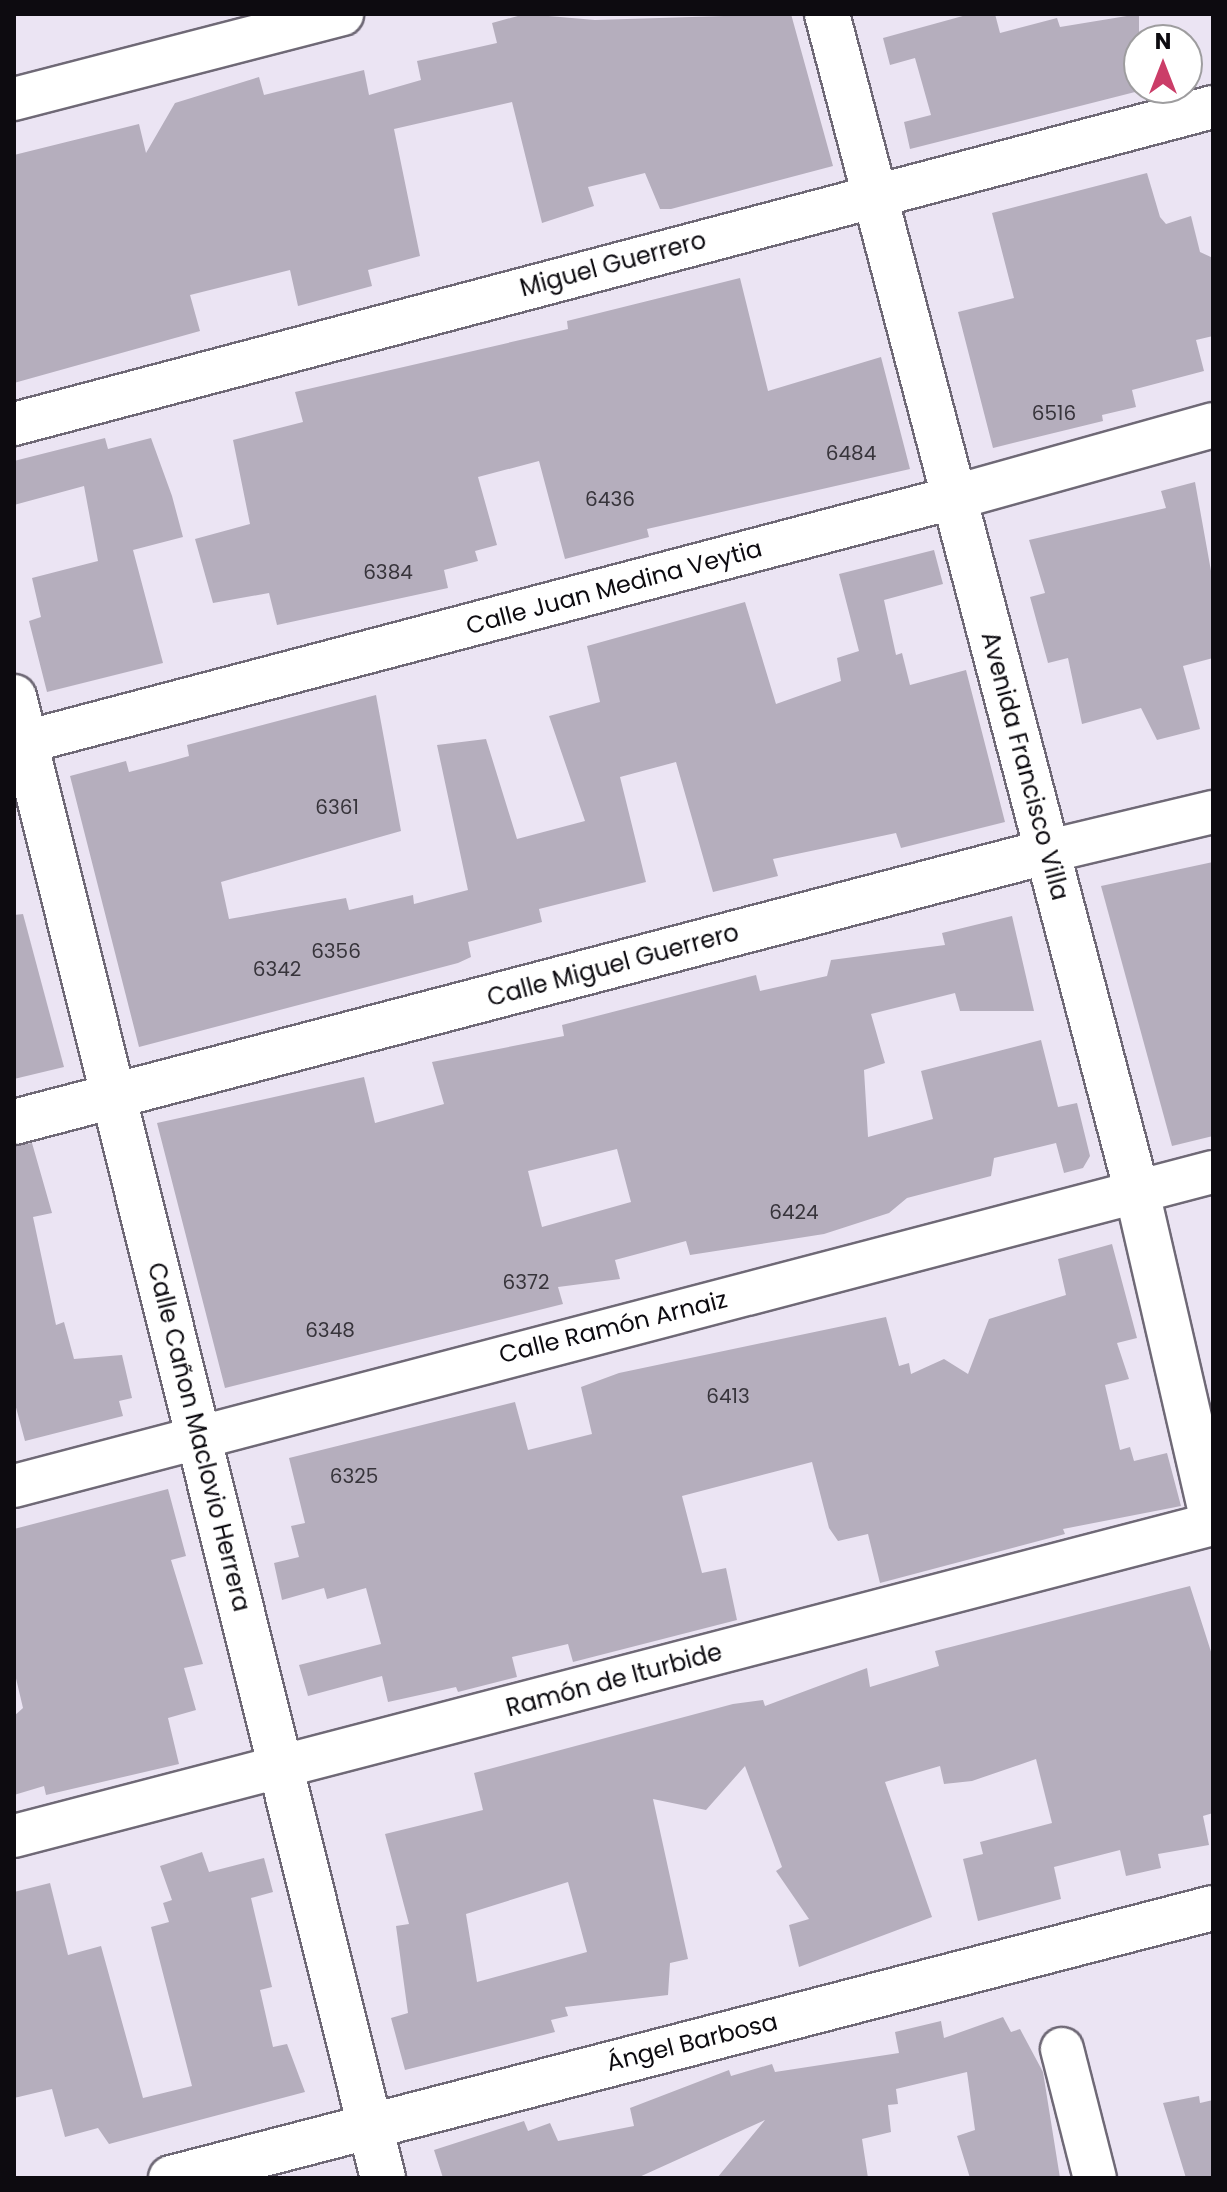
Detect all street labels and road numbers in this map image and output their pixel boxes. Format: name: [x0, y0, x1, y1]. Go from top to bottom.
street label: Miguel Guerrero: [517, 225, 709, 303]
street label: Calle Juan Medina Veytia: [463, 534, 765, 640]
street label: Avenida Francisco Villa: [975, 629, 1075, 903]
street label: Calle Miguel Guerrero: [484, 918, 742, 1012]
street label: Calle Cañon Maclovio Herrera: [142, 1260, 256, 1614]
street label: Calle Ramón Arnaiz: [496, 1285, 730, 1369]
street label: Ramón de Iturbide: [503, 1637, 725, 1723]
street label: Ángel Barbosa: [604, 2007, 780, 2077]

